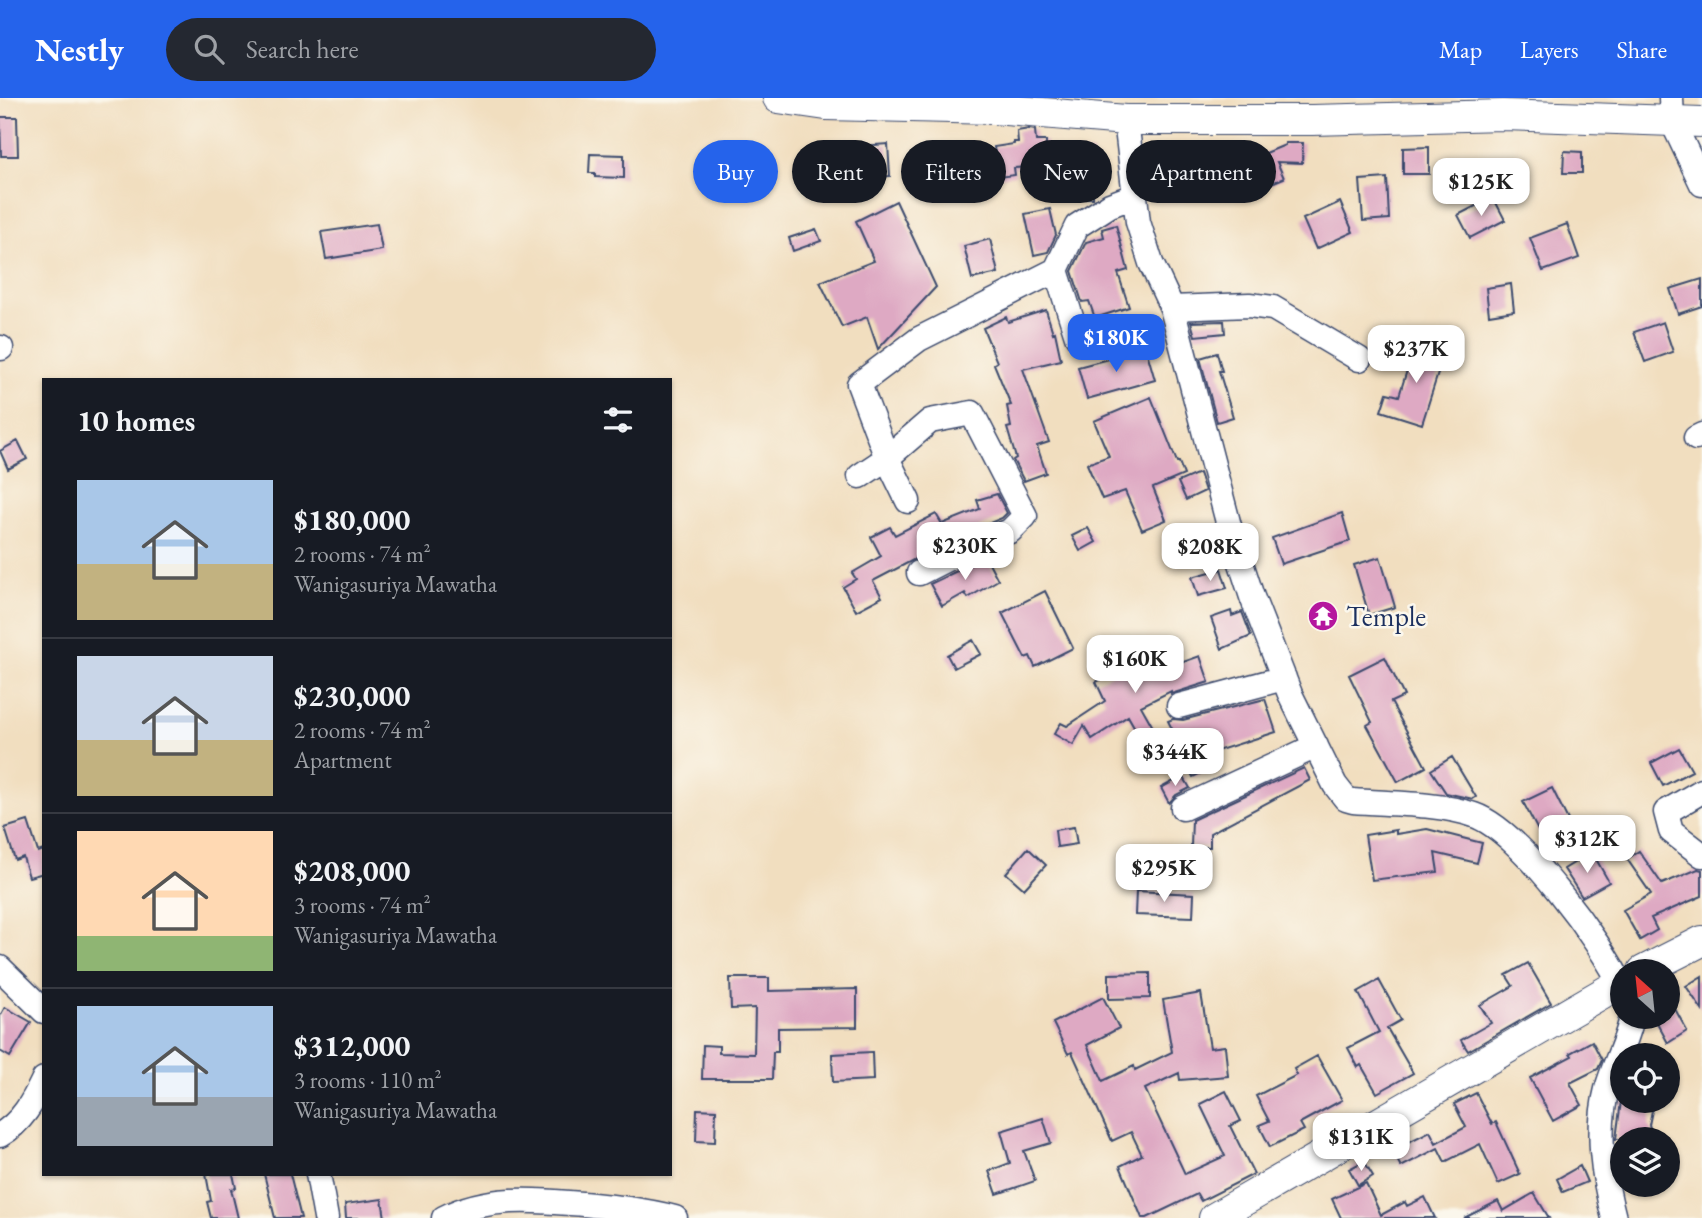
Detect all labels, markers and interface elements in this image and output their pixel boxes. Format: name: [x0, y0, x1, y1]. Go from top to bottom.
search box: [166, 18, 656, 81]
text: Nestly: [35, 28, 124, 71]
icon: search: [190, 30, 228, 68]
text: Search here: [246, 32, 359, 66]
text: Map: [1439, 34, 1482, 65]
text: Layers: [1520, 34, 1579, 65]
text: Share: [1617, 34, 1667, 65]
chip: Buy: [693, 140, 778, 203]
chip: Rent: [792, 140, 887, 203]
chip: Filters: [901, 140, 1006, 203]
chip: New: [1020, 140, 1112, 203]
chip: Apartment: [1126, 140, 1276, 203]
pin: $125K: [1432, 158, 1530, 218]
text: $125K: [1449, 166, 1513, 196]
pin: $180K: [1067, 314, 1165, 374]
text: $180K: [1084, 322, 1148, 352]
pin: $237K: [1367, 326, 1465, 385]
text: $237K: [1384, 333, 1448, 363]
text: 10 homes: [77, 401, 195, 440]
icon: filters: [599, 401, 637, 439]
text: $180,000: [294, 500, 410, 539]
icon: home: [133, 508, 217, 592]
pin: $230K: [916, 522, 1014, 582]
pin: $208K: [1161, 524, 1259, 583]
text: $230K: [933, 530, 997, 560]
text: $208K: [1178, 531, 1242, 561]
text: 2 rooms · 74 m²: [294, 539, 431, 569]
text: Wanigasuriya Mawatha: [294, 569, 497, 599]
place label: Temple: [1346, 598, 1426, 634]
temple icon: Temple: [1306, 599, 1340, 633]
pin: $160K: [1086, 636, 1184, 695]
text: $160K: [1103, 643, 1167, 673]
text: $230,000: [294, 676, 410, 715]
icon: home: [133, 684, 217, 768]
text: 2 rooms · 74 m²: [294, 715, 431, 745]
pin: $344K: [1126, 728, 1224, 788]
text: $344K: [1143, 736, 1207, 766]
text: Apartment: [294, 745, 392, 775]
pin: $312K: [1538, 816, 1636, 875]
text: $312K: [1555, 823, 1619, 853]
pin: $295K: [1115, 844, 1213, 904]
text: $208,000: [294, 851, 410, 890]
text: $295K: [1132, 852, 1196, 882]
icon: home: [133, 859, 217, 943]
text: 3 rooms · 74 m²: [294, 890, 431, 920]
text: Wanigasuriya Mawatha: [294, 920, 497, 950]
north arrow: [1610, 959, 1680, 1029]
map controls: [1610, 959, 1680, 1197]
text: $312,000: [294, 1026, 410, 1065]
icon: home: [133, 1034, 217, 1118]
button: locate: [1610, 1043, 1680, 1113]
text: 3 rooms · 110 m²: [294, 1065, 442, 1095]
text: Wanigasuriya Mawatha: [294, 1095, 497, 1125]
pin: $131K: [1312, 1114, 1410, 1173]
text: $131K: [1329, 1121, 1393, 1151]
button: layers: [1610, 1127, 1680, 1197]

